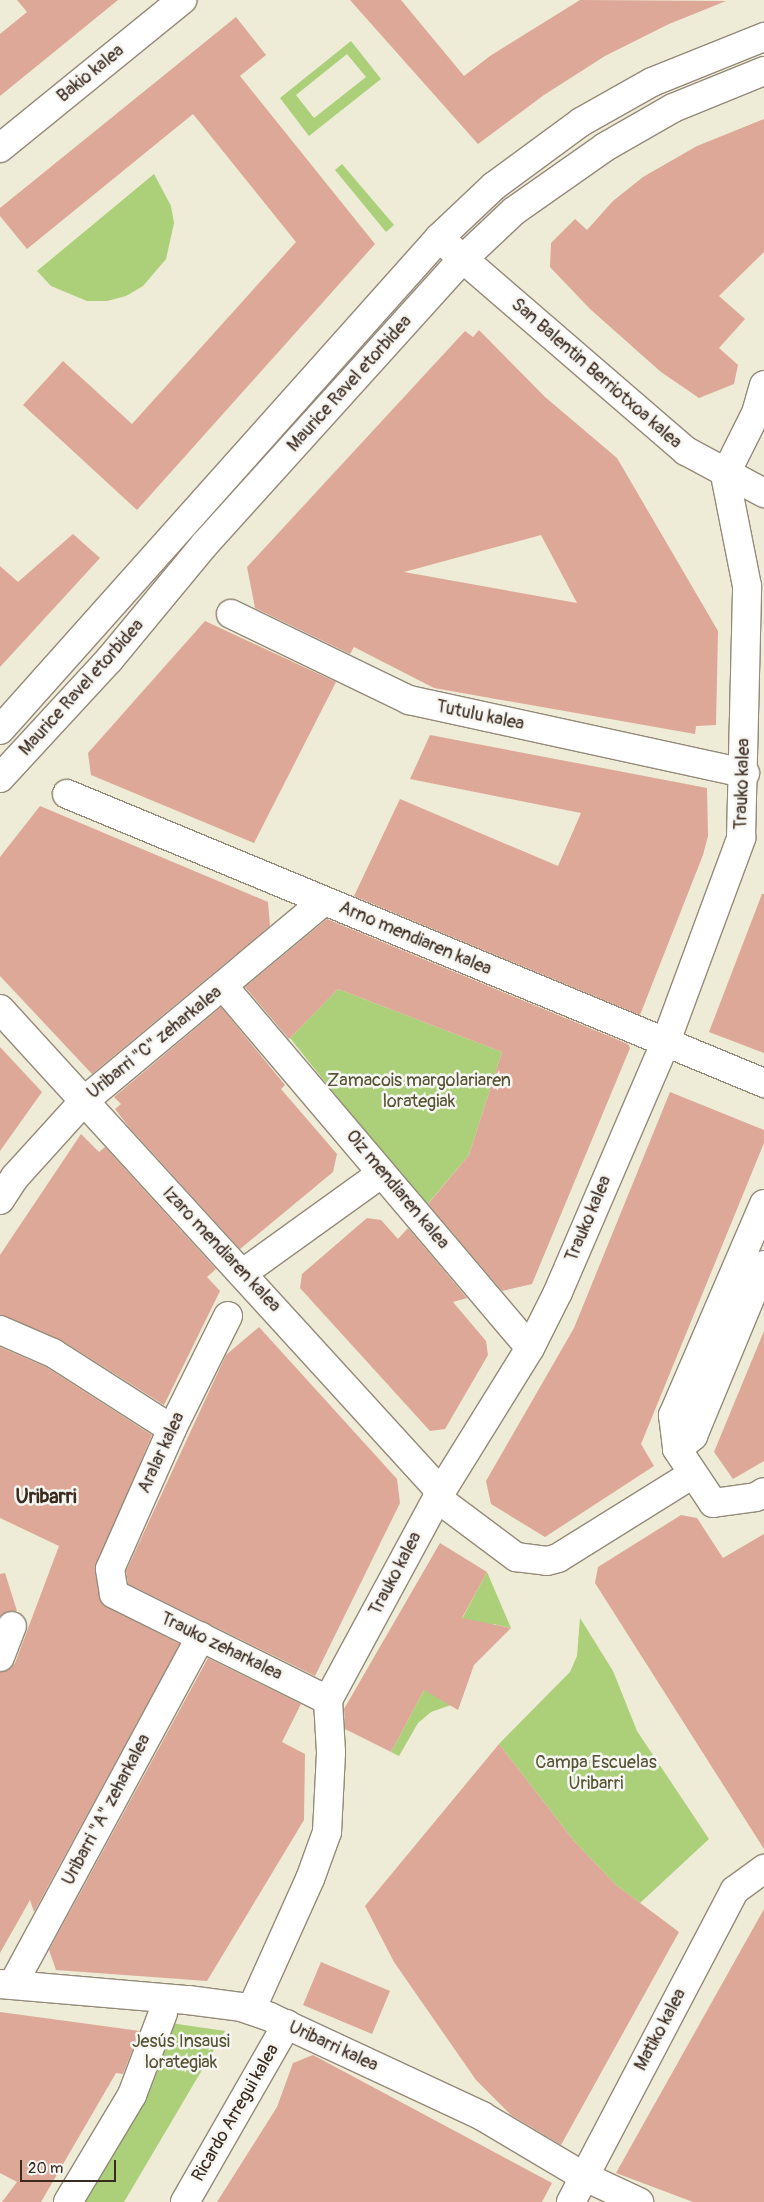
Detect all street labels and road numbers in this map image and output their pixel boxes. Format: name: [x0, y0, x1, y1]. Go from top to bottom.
street label: Bakio kalea: [53, 40, 129, 108]
street label: San Balentin Berriotxoa kalea: [506, 294, 686, 454]
street label: Maurice Ravel etorbidea: [283, 311, 417, 457]
street label: Maurice Ravel etorbidea: [15, 615, 149, 761]
street label: Tutulu kalea: [434, 696, 526, 736]
street label: Trauko kalea: [731, 738, 755, 830]
street label: Arno mendiaren kalea: [336, 897, 494, 981]
street label: Uribarri "C" zeharkalea: [83, 982, 227, 1104]
street label: Oiz mendiaren kalea: [341, 1126, 453, 1254]
street label: Trauko kalea: [561, 1173, 617, 1265]
street label: Izaro mendiaren kalea: [157, 1183, 285, 1317]
street label: Aralar kalea: [134, 1409, 190, 1497]
street label: Trauko kalea: [365, 1529, 427, 1619]
street label: Trauko zeharkalea: [157, 1608, 285, 1686]
street label: Uribarri "A" zeharkalea: [58, 1731, 156, 1889]
street label: Matiko kalea: [630, 1985, 692, 2075]
street label: Uribarri kalea: [285, 2017, 381, 2077]
street label: Ricardo Arregui kalea: [188, 2041, 284, 2185]

